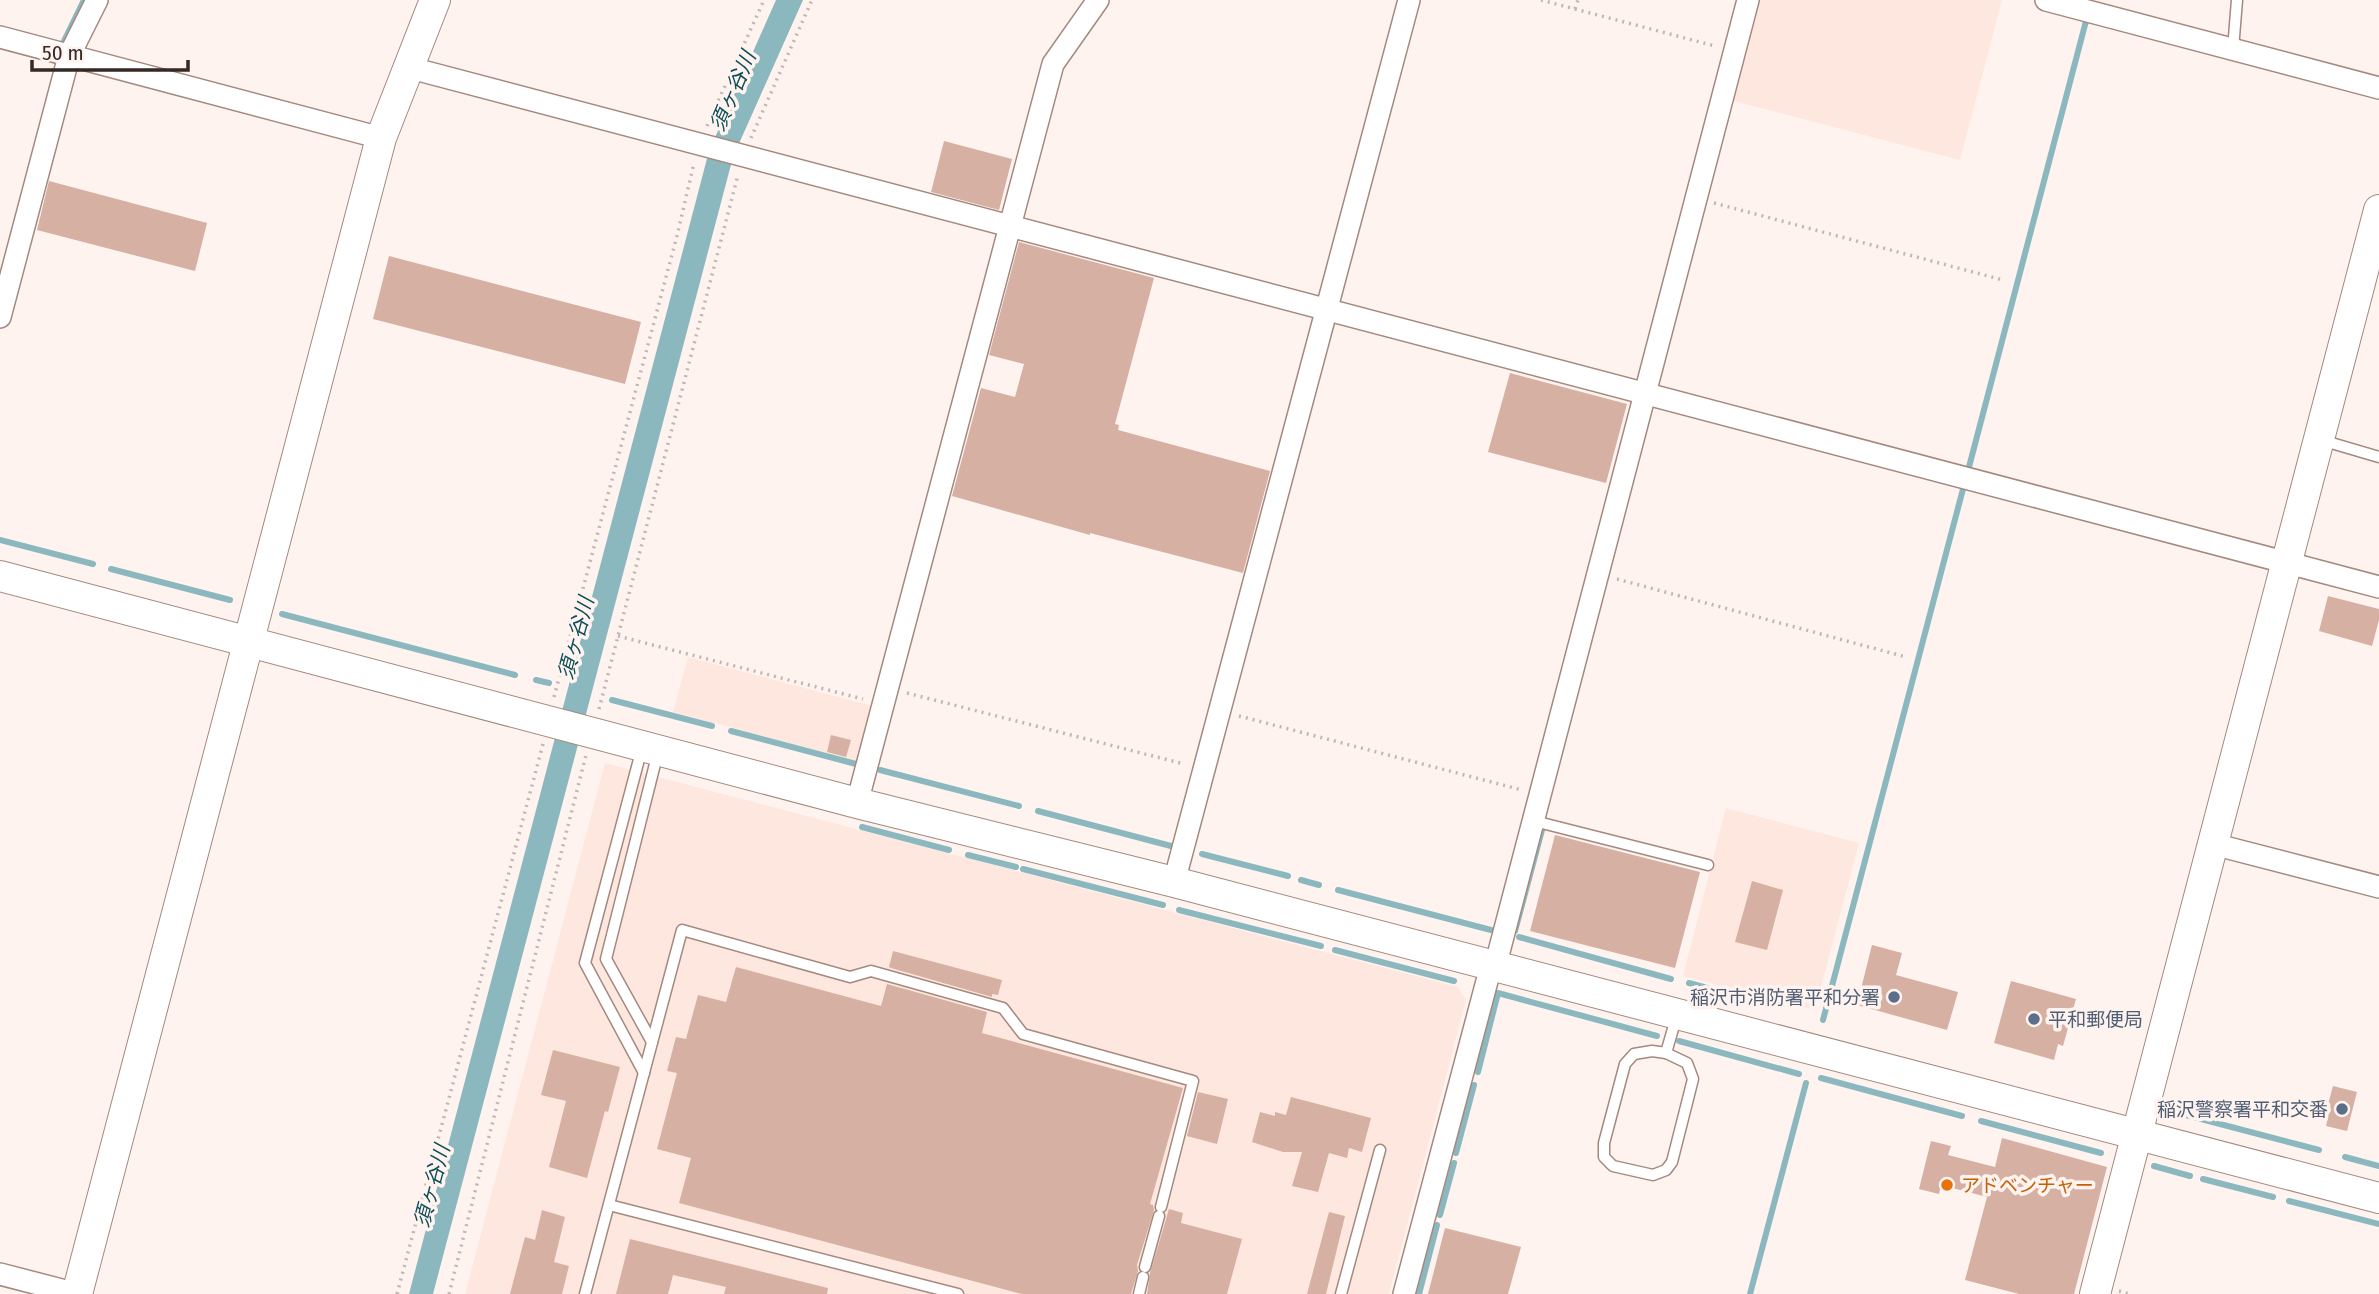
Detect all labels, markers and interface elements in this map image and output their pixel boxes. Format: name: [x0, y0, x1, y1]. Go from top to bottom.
scale bar: [32, 28, 187, 72]
text: 50 m: [42, 40, 84, 66]
water label: 須ヶ谷川: [705, 45, 762, 135]
water label: 須ヶ谷川: [553, 592, 600, 682]
place label: 稲沢市消防署平和分署: [1690, 986, 1880, 1009]
marker: 稲沢市消防署平和分署: [1886, 989, 1902, 1005]
place label: 平和郵便局: [2048, 1008, 2143, 1031]
marker: 平和郵便局: [2026, 1011, 2042, 1027]
place label: 稲沢警察署平和交番: [2157, 1098, 2328, 1121]
marker: 稲沢警察署平和交番: [2334, 1101, 2350, 1117]
water label: 須ヶ谷川: [409, 1140, 456, 1230]
place label: アドベンチャー: [1961, 1174, 2094, 1197]
marker: アドベンチャー: [1939, 1177, 1955, 1193]

